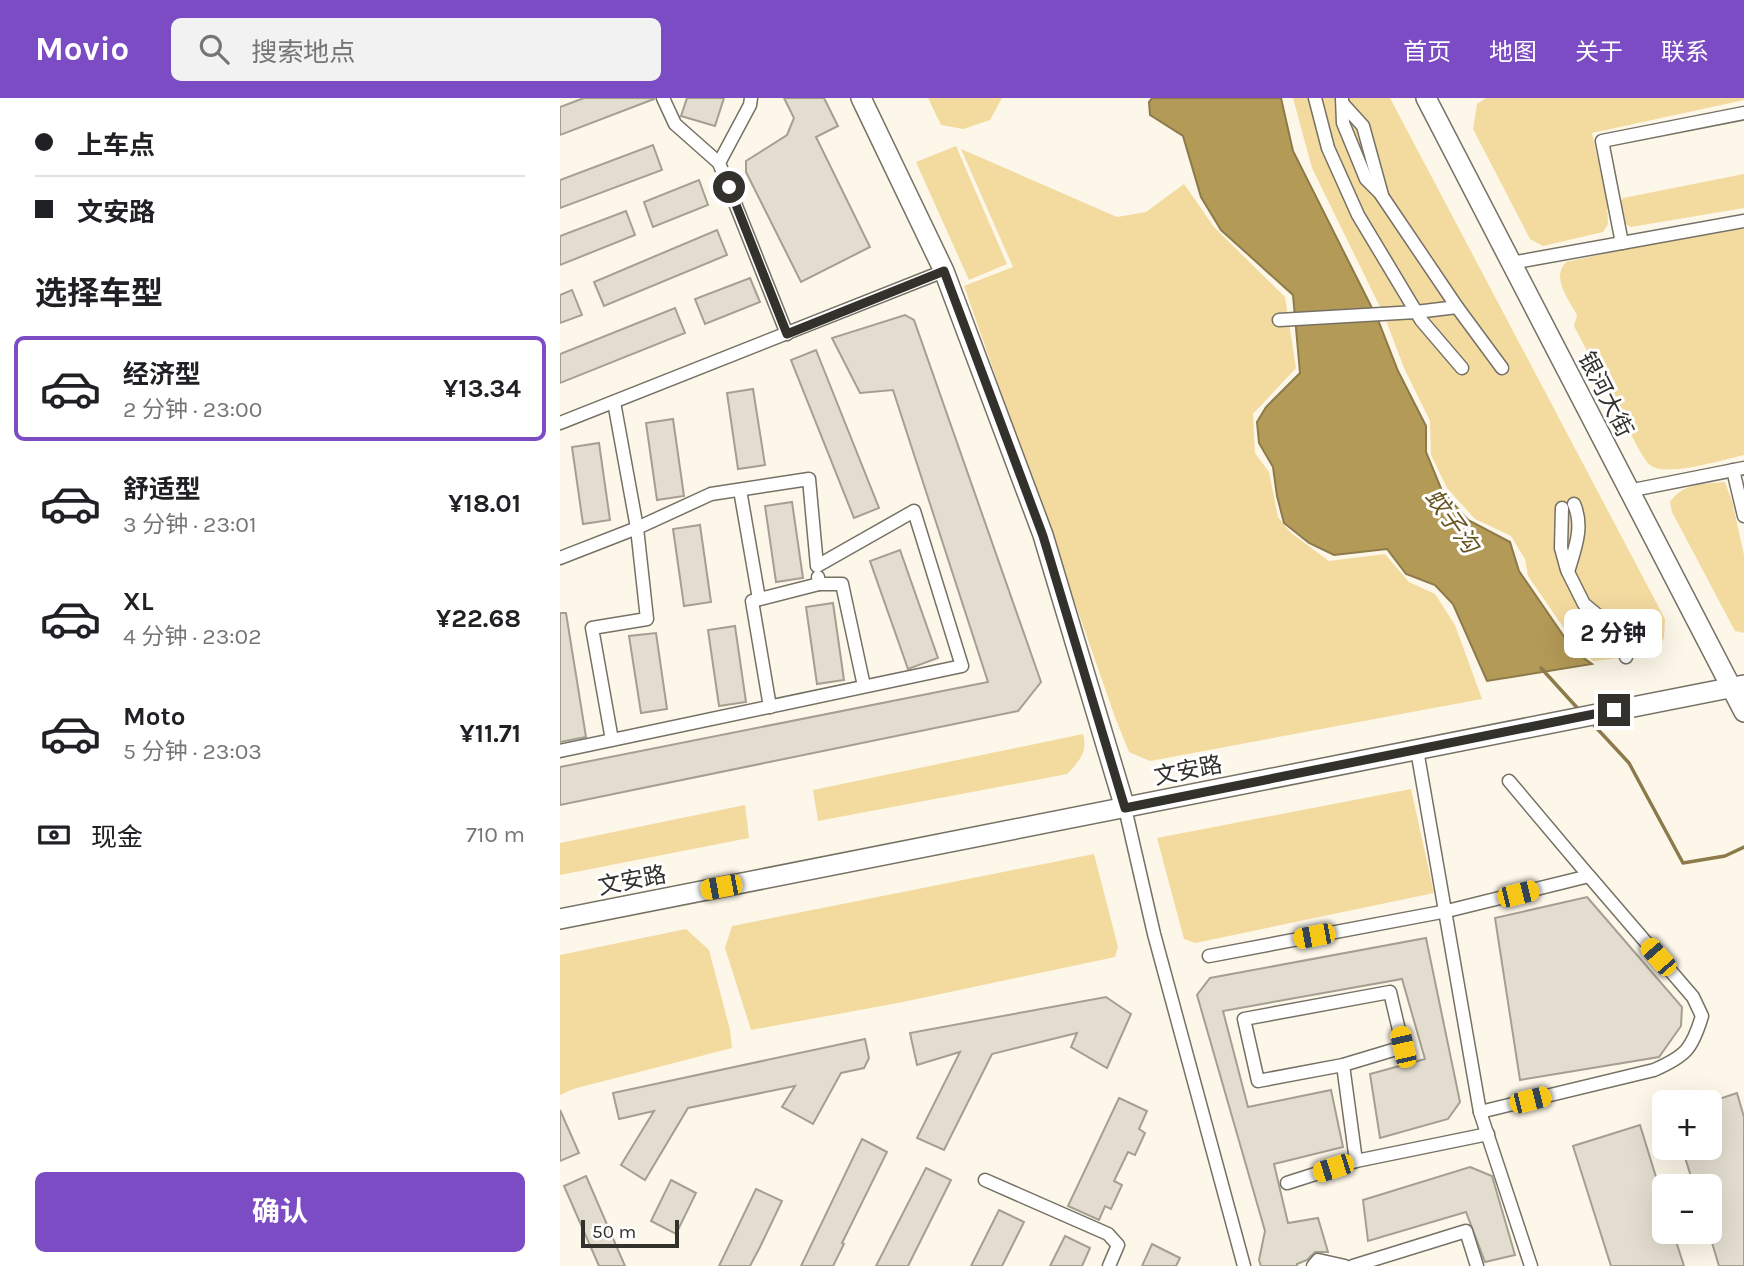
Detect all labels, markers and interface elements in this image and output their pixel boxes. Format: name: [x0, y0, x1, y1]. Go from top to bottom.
search box: [171, 18, 661, 81]
text: Movio: [35, 30, 129, 68]
icon: search: [195, 30, 233, 68]
text: 搜索地点: [251, 37, 355, 68]
text: 首页: [1403, 38, 1451, 66]
text: 地图: [1489, 38, 1537, 66]
text: 关于: [1575, 38, 1623, 66]
text: 联系: [1661, 38, 1709, 66]
text: 上车点: [77, 130, 155, 161]
route start: [713, 171, 745, 203]
text: 文安路: [77, 197, 155, 228]
text: 选择车型: [35, 275, 163, 312]
street label: 银河大街: [1573, 347, 1638, 441]
icon: car: [39, 357, 102, 420]
text: 经济型: [123, 359, 201, 390]
text: ¥13.34: [443, 373, 521, 404]
text: 2 分钟 · 23:00: [123, 396, 262, 423]
icon: car: [39, 472, 102, 535]
text: 舒适型: [123, 474, 201, 505]
water label: 蚊子沟: [1420, 484, 1486, 561]
text: ¥18.01: [448, 488, 521, 519]
text: 3 分钟 · 23:01: [123, 511, 257, 538]
text: XL: [123, 586, 154, 617]
icon: car: [39, 587, 102, 650]
text: ¥22.68: [436, 603, 521, 634]
callout: 2 分钟: [1565, 608, 1663, 658]
text: 2 分钟: [1580, 620, 1646, 647]
text: 4 分钟 · 23:02: [123, 623, 262, 650]
route end: [1598, 694, 1630, 726]
text: Moto: [123, 701, 185, 732]
icon: car: [39, 702, 102, 765]
text: ¥11.71: [459, 718, 521, 749]
text: 5 分钟 · 23:03: [123, 738, 262, 765]
street label: 文安路: [1152, 751, 1225, 790]
icon: cash: [35, 816, 73, 854]
text: 710 m: [466, 821, 525, 848]
text: 现金: [91, 822, 143, 853]
street label: 文安路: [596, 861, 669, 900]
car: [699, 873, 744, 901]
car: [1496, 879, 1541, 909]
car: [1292, 922, 1337, 950]
car: [1637, 934, 1680, 980]
car: [1389, 1024, 1418, 1070]
car: [1508, 1085, 1553, 1115]
map controls: [1652, 1090, 1722, 1244]
button: +: [1652, 1090, 1722, 1160]
car: [1310, 1152, 1357, 1184]
button: 确认: [35, 1172, 525, 1252]
button: −: [1652, 1174, 1722, 1244]
scale bar: [581, 1217, 679, 1249]
text: 50 m: [592, 1221, 636, 1243]

